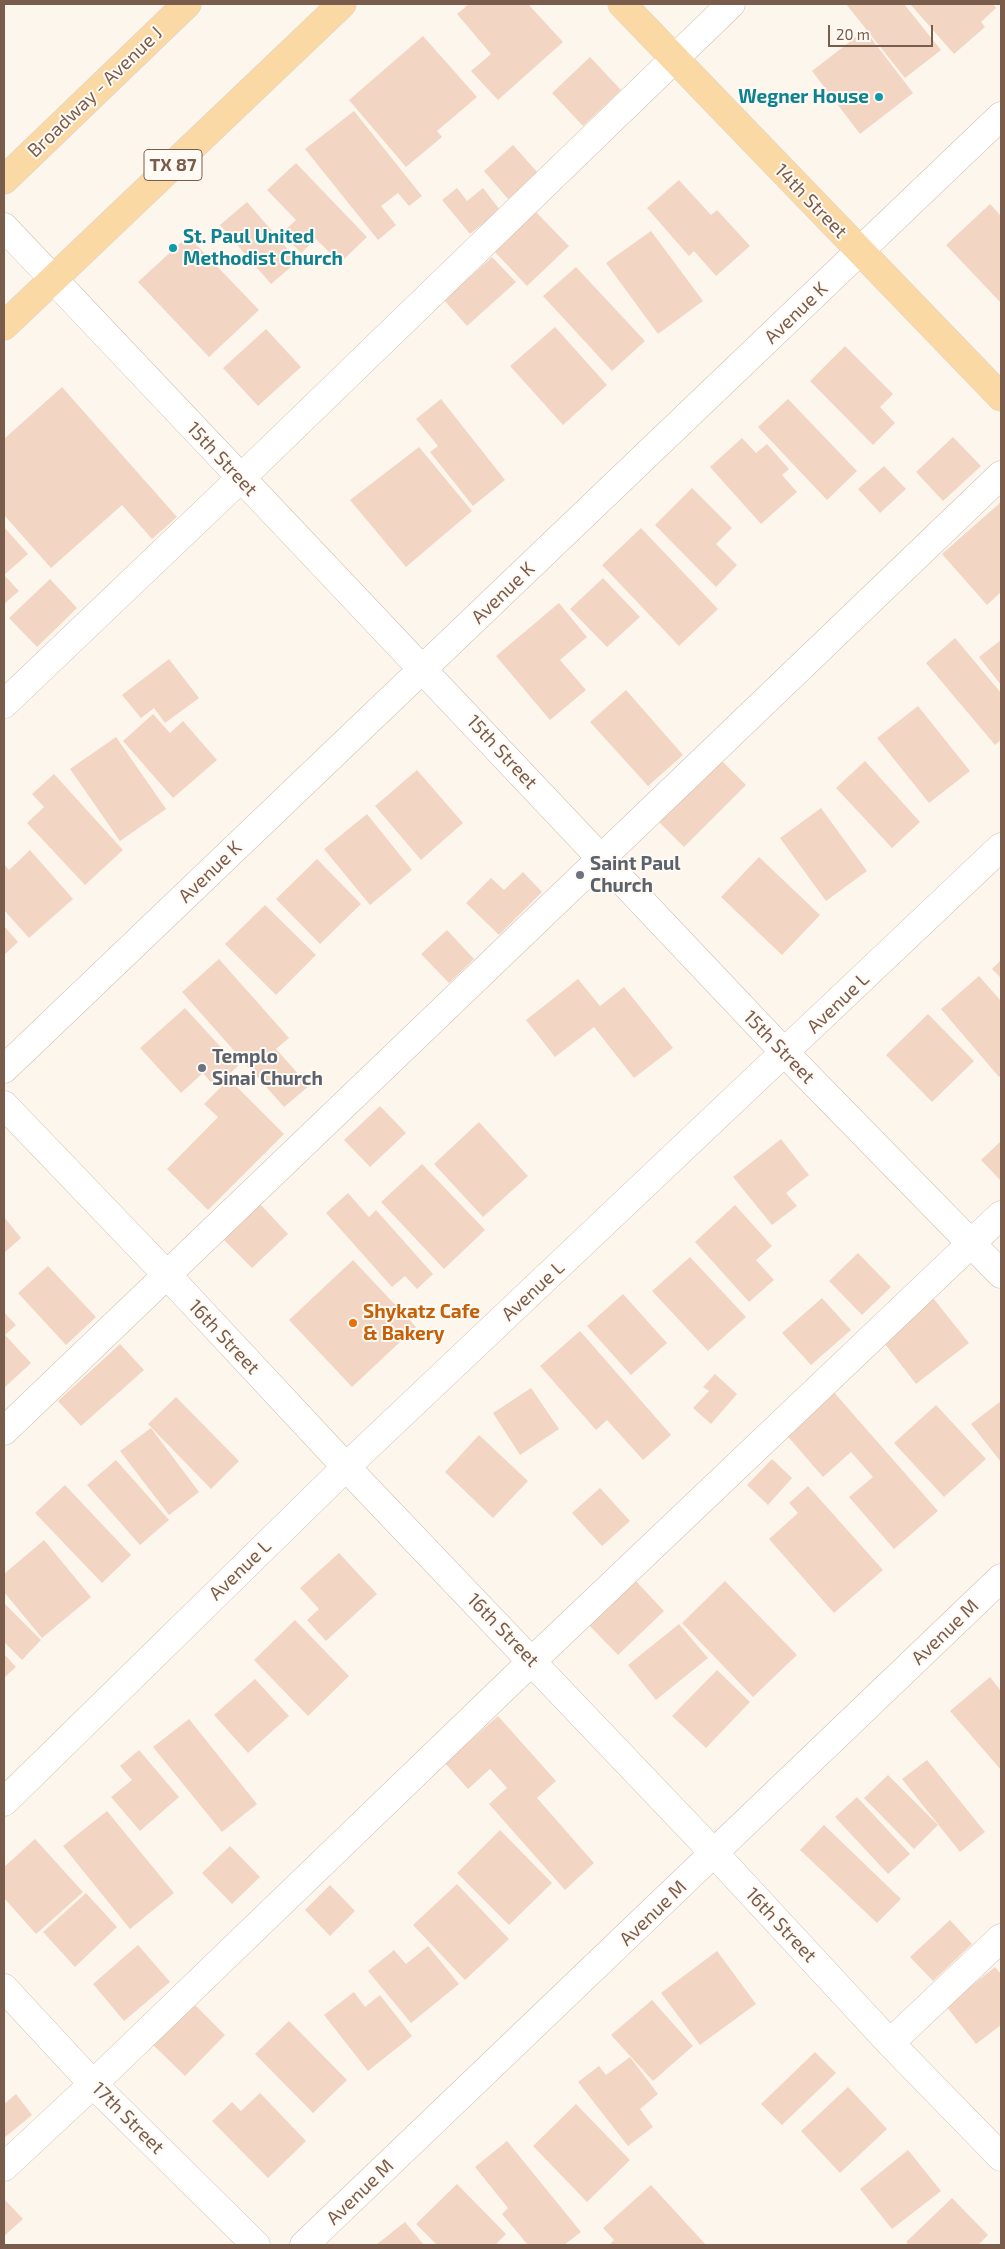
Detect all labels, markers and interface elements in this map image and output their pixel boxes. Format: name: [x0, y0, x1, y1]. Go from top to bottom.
scale bar: [830, 15, 935, 47]
street label: Broadway - Avenue J: [23, 22, 167, 162]
text: 20 m: [836, 25, 870, 43]
place label: Wegner House: [738, 86, 869, 108]
marker: Wegner House: [873, 91, 885, 103]
road number: TX 87: [144, 150, 202, 180]
street label: 14th Street: [770, 159, 852, 243]
place label: St. Paul United Methodist Church: [183, 226, 343, 270]
marker: St. Paul United Methodist Church: [167, 242, 179, 254]
street label: Avenue K: [760, 277, 832, 349]
street label: 15th Street: [182, 417, 262, 501]
street label: Avenue K: [467, 557, 539, 629]
street label: 15th Street: [462, 710, 542, 794]
street label: Avenue K: [174, 836, 246, 908]
place label: Saint Paul Church: [590, 853, 681, 897]
marker: Saint Paul Church: [574, 869, 586, 881]
street label: Avenue L: [802, 968, 874, 1038]
street label: 15th Street: [738, 1006, 820, 1088]
place label: Templo Sinai Church: [212, 1046, 323, 1090]
marker: Templo Sinai Church: [196, 1062, 208, 1074]
street label: Avenue L: [497, 1256, 569, 1326]
street label: 16th Street: [184, 1295, 264, 1379]
place label: Shykatz Cafe & Bakery: [363, 1301, 480, 1345]
marker: Shykatz Cafe & Bakery: [347, 1317, 359, 1329]
street label: Avenue L: [204, 1535, 276, 1605]
street label: 16th Street: [462, 1588, 544, 1672]
street label: Avenue M: [907, 1594, 983, 1670]
street label: Avenue M: [615, 1875, 691, 1951]
street label: 16th Street: [741, 1883, 821, 1967]
street label: 17th Street: [87, 2077, 169, 2159]
street label: Avenue M: [322, 2154, 398, 2230]

